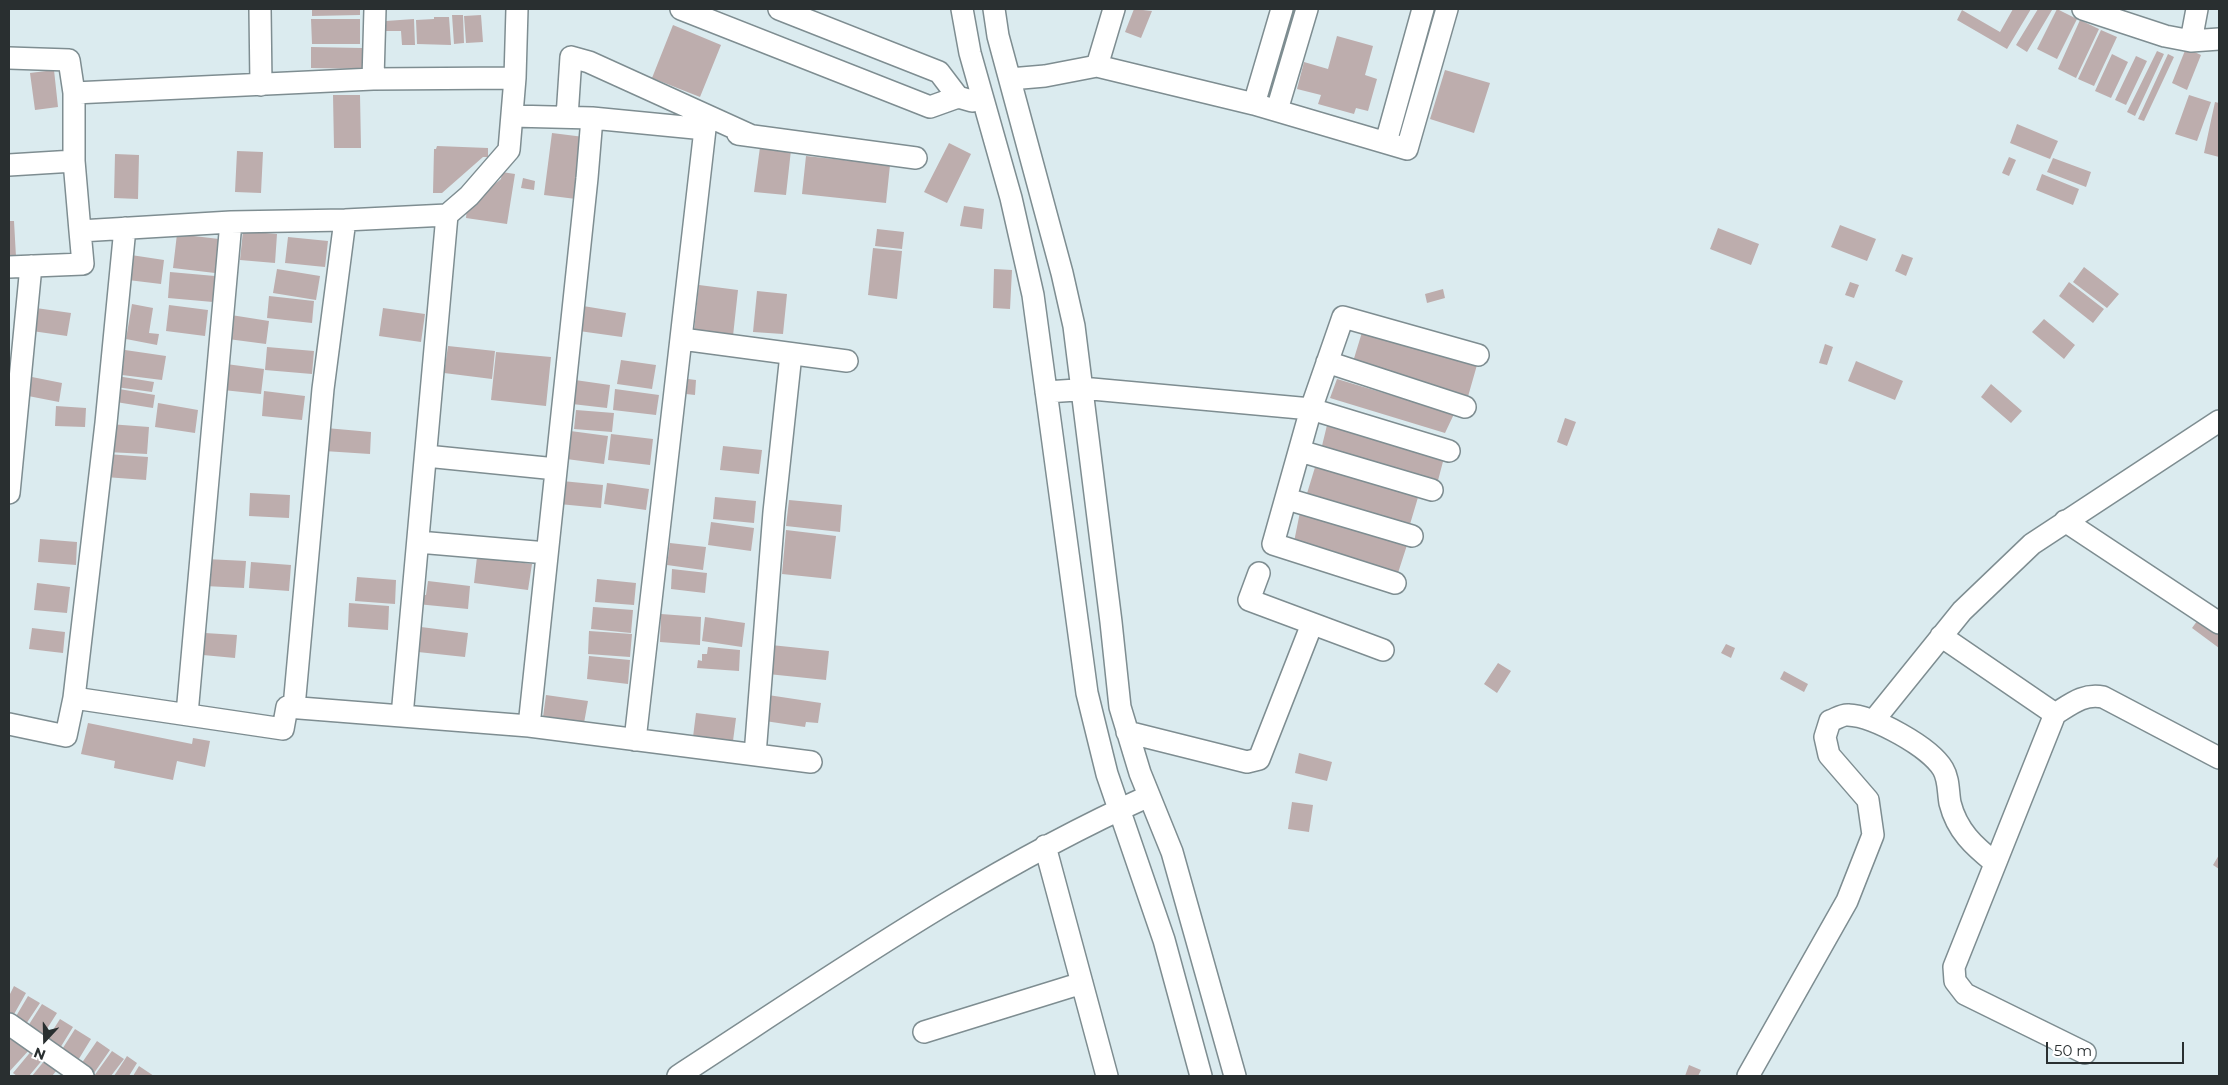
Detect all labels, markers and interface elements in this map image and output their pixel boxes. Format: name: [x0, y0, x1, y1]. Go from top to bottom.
north arrow: [20, 1015, 70, 1065]
scale bar: [2048, 1032, 2186, 1064]
text: 50 m: [2054, 1041, 2092, 1060]
text: N: [31, 1044, 48, 1064]

